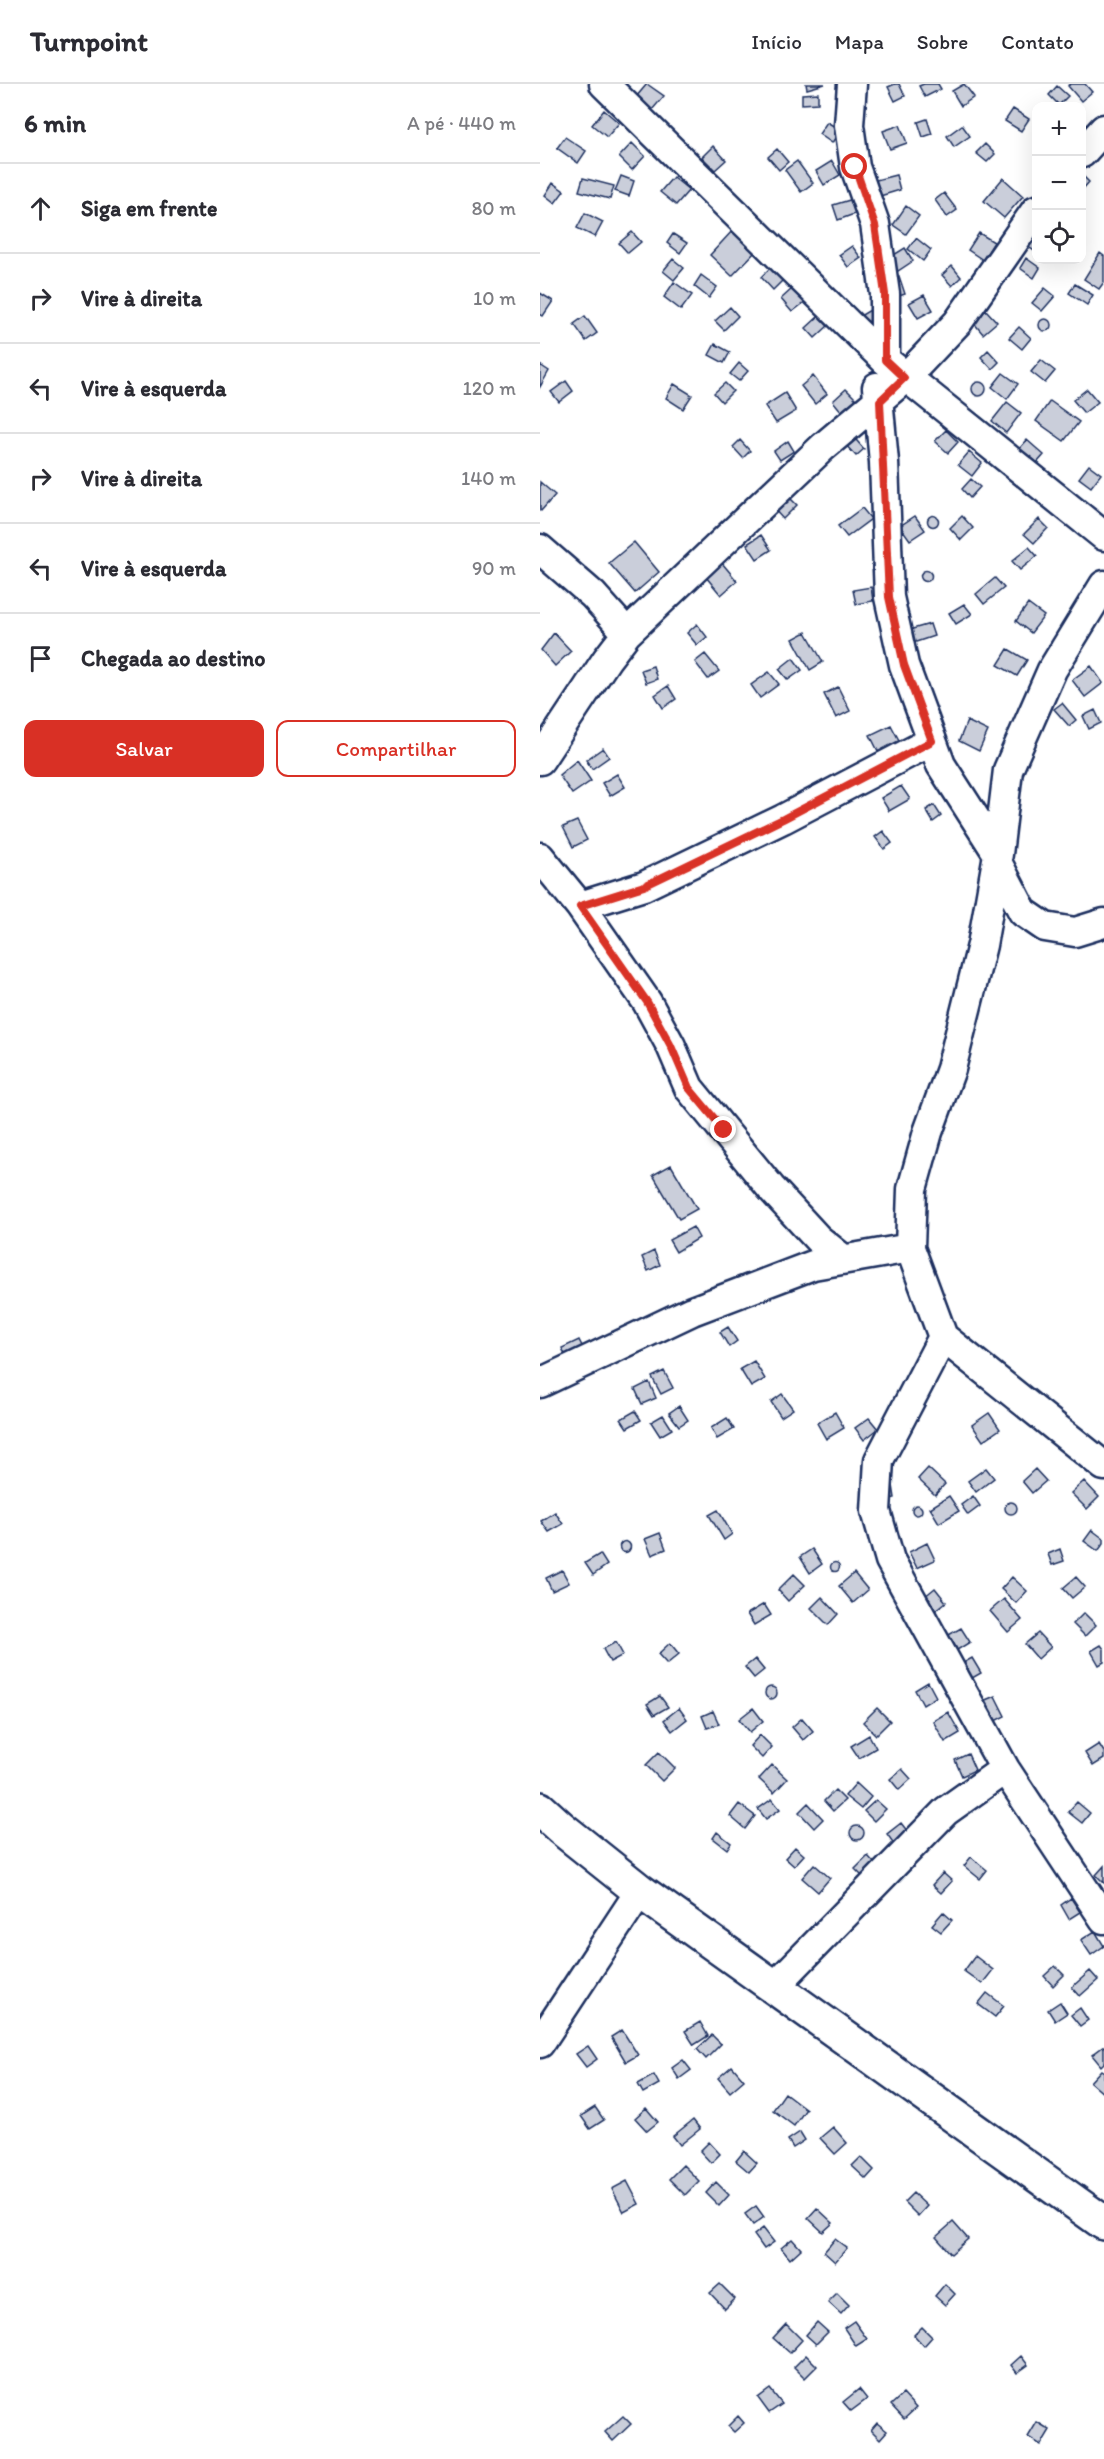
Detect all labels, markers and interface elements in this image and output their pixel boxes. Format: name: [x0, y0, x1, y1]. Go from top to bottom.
text: Turnpoint: [30, 24, 148, 58]
text: Início: [751, 29, 802, 54]
text: Mapa: [835, 29, 884, 54]
text: Sobre: [917, 29, 968, 54]
text: Contato: [1001, 29, 1074, 54]
map controls: [1032, 102, 1086, 264]
button: +: [1032, 102, 1086, 156]
text: 6 min: [24, 107, 86, 139]
text: A pé · 440 m: [407, 111, 516, 135]
route start: [841, 153, 867, 179]
button: −: [1032, 156, 1086, 210]
icon: ahead: [24, 192, 57, 225]
text: Siga em frente: [81, 195, 217, 222]
text: 80 m: [471, 196, 516, 220]
button: locate: [1032, 210, 1086, 264]
icon: right: [24, 282, 57, 315]
text: Vire à direita: [81, 285, 202, 312]
text: 10 m: [473, 286, 516, 310]
icon: left: [24, 372, 57, 405]
text: Vire à esquerda: [81, 375, 226, 402]
text: 120 m: [463, 376, 516, 400]
icon: right: [24, 462, 57, 495]
text: Vire à direita: [81, 465, 202, 492]
text: 140 m: [461, 466, 516, 490]
icon: left: [24, 552, 57, 585]
text: Vire à esquerda: [81, 555, 226, 582]
text: 90 m: [472, 556, 516, 580]
icon: arrive: [24, 642, 57, 675]
text: Chegada ao destino: [81, 645, 265, 672]
button: Salvar: [24, 720, 264, 777]
button: Compartilhar: [276, 720, 516, 777]
route end: [710, 1116, 736, 1142]

